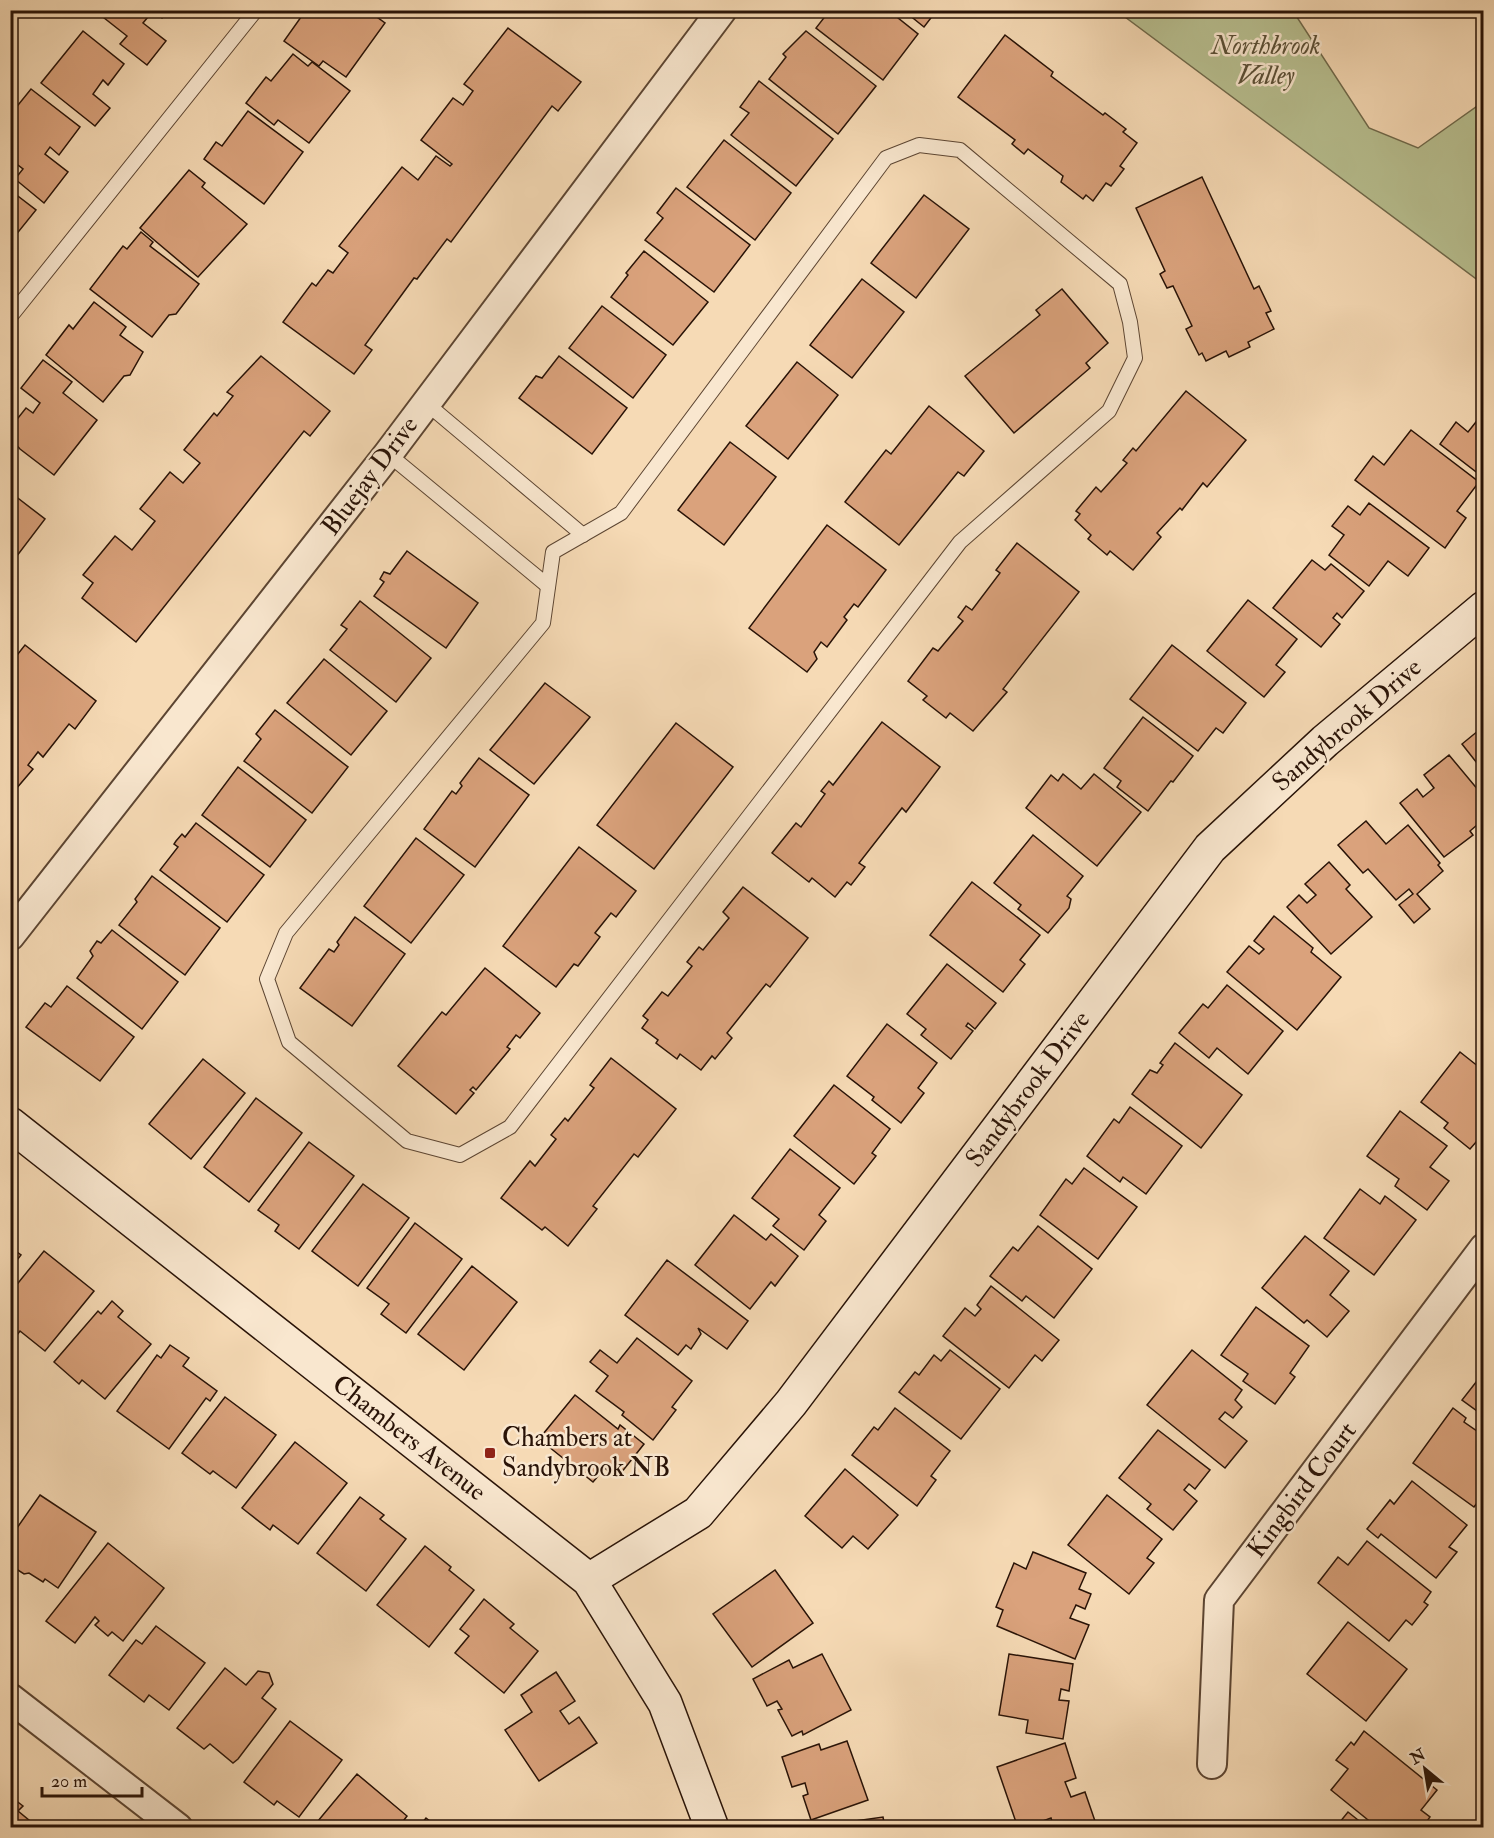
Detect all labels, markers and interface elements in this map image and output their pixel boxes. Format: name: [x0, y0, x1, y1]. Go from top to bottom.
park label: Northbrook Valley: [1209, 30, 1321, 92]
street label: Bluejay Drive: [315, 410, 425, 542]
street label: Sandybrook Drive: [1266, 651, 1428, 799]
street label: Sandybrook Drive: [959, 1004, 1097, 1173]
street label: Chambers Avenue: [326, 1368, 492, 1508]
street label: Kingbird Court: [1241, 1416, 1363, 1564]
place label: Chambers at Sandybrook NB: [502, 1422, 670, 1484]
marker: Chambers at Sandybrook NB: [483, 1446, 497, 1460]
north arrow: [1395, 1739, 1455, 1799]
text: N: [1406, 1744, 1430, 1770]
scale bar: [42, 1760, 142, 1798]
text: 20 m: [51, 1770, 87, 1793]

